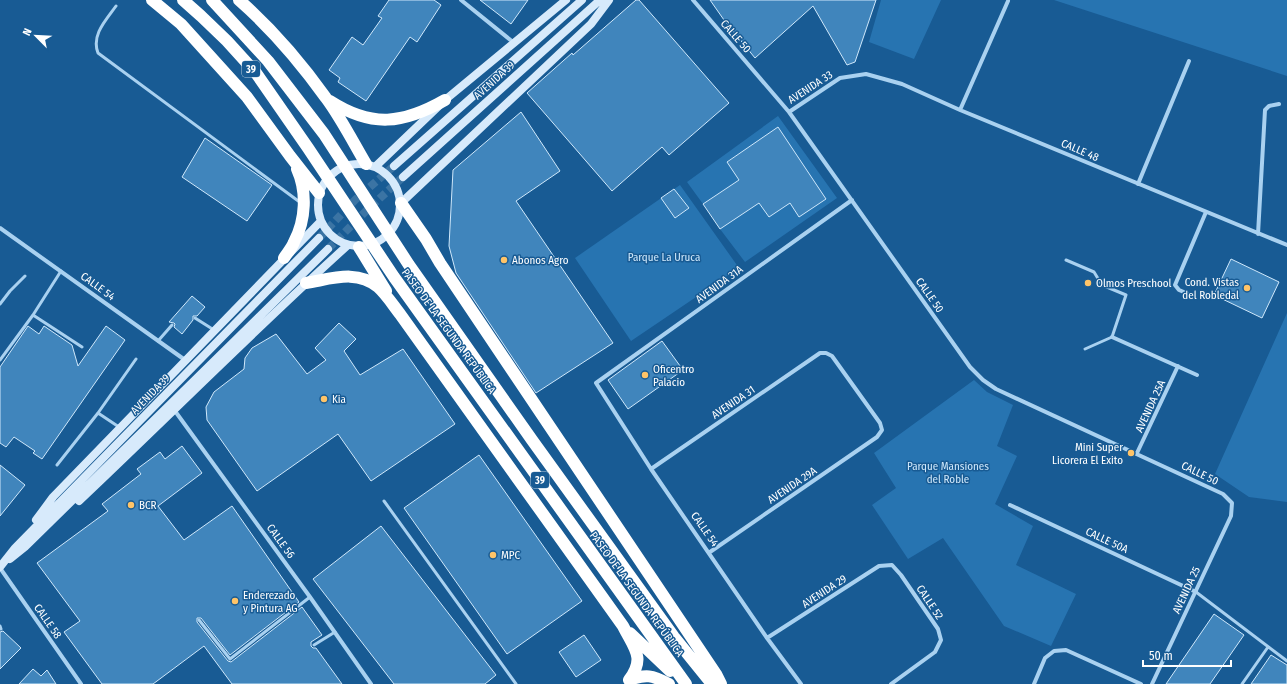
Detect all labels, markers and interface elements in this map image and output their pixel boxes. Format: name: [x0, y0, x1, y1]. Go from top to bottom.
north arrow: [16, 16, 56, 56]
street label: CALLE 50: [718, 17, 754, 56]
text: N: [20, 26, 35, 38]
street label: AVENIDA 39: [471, 59, 518, 102]
road number: 39: [242, 61, 260, 77]
street label: AVENIDA 33: [786, 68, 835, 107]
street label: CALLE 48: [1059, 137, 1101, 164]
park label: Parque La Uruca: [628, 251, 700, 264]
place label: Abonos Agro: [512, 254, 569, 267]
marker: Abonos Agro: [499, 255, 509, 265]
street label: AVENIDA 31A: [693, 263, 746, 306]
street label: PASEO DE LA SEGUNDA REPÚBLICA: [399, 266, 499, 397]
street label: CALLE 54: [78, 270, 118, 304]
street label: CALLE 50: [913, 275, 946, 315]
place label: Cond. Vistas del Robledal: [1182, 276, 1239, 302]
place label: Olmos Preschool: [1096, 277, 1172, 290]
marker: Olmos Preschool: [1083, 278, 1093, 288]
marker: Cond. Vistas del Robledal: [1242, 283, 1252, 293]
place label: Oficentro Palacio: [653, 363, 695, 389]
marker: Oficentro Palacio: [640, 370, 650, 380]
street label: AVENIDA 39: [128, 372, 173, 417]
street label: AVENIDA 25A: [1133, 378, 1168, 434]
street label: AVENIDA 31: [709, 383, 757, 422]
place label: Kia: [332, 393, 346, 406]
marker: Kia: [319, 394, 329, 404]
place label: Mini Super Licorera El Exito: [1052, 441, 1123, 467]
marker: Mini Super Licorera El Exito: [1126, 448, 1136, 458]
street label: CALLE 50: [1179, 459, 1221, 488]
park label: Parque Mansiones del Roble: [907, 460, 989, 486]
street label: AVENIDA 29A: [765, 464, 819, 507]
road number: 39: [531, 472, 549, 488]
place label: BCR: [139, 499, 157, 512]
marker: BCR: [126, 500, 136, 510]
street label: CALLE 54: [688, 509, 722, 550]
street label: CALLE 56: [264, 522, 298, 561]
street label: CALLE 50A: [1083, 525, 1130, 556]
street label: PASEO DE LA SEGUNDA REPÚBLICA: [587, 529, 687, 660]
place label: MPC: [501, 549, 521, 562]
marker: MPC: [488, 550, 498, 560]
street label: AVENIDA 25: [1170, 565, 1203, 616]
street label: AVENIDA 29: [799, 572, 849, 611]
street label: CALLE 52: [913, 583, 946, 622]
place label: Enderezado y Pintura AG: [243, 589, 298, 615]
marker: Enderezado y Pintura AG: [230, 596, 240, 606]
street label: CALLE 58: [31, 601, 65, 642]
scale bar: [1143, 642, 1231, 668]
text: 50 m: [1149, 649, 1173, 663]

